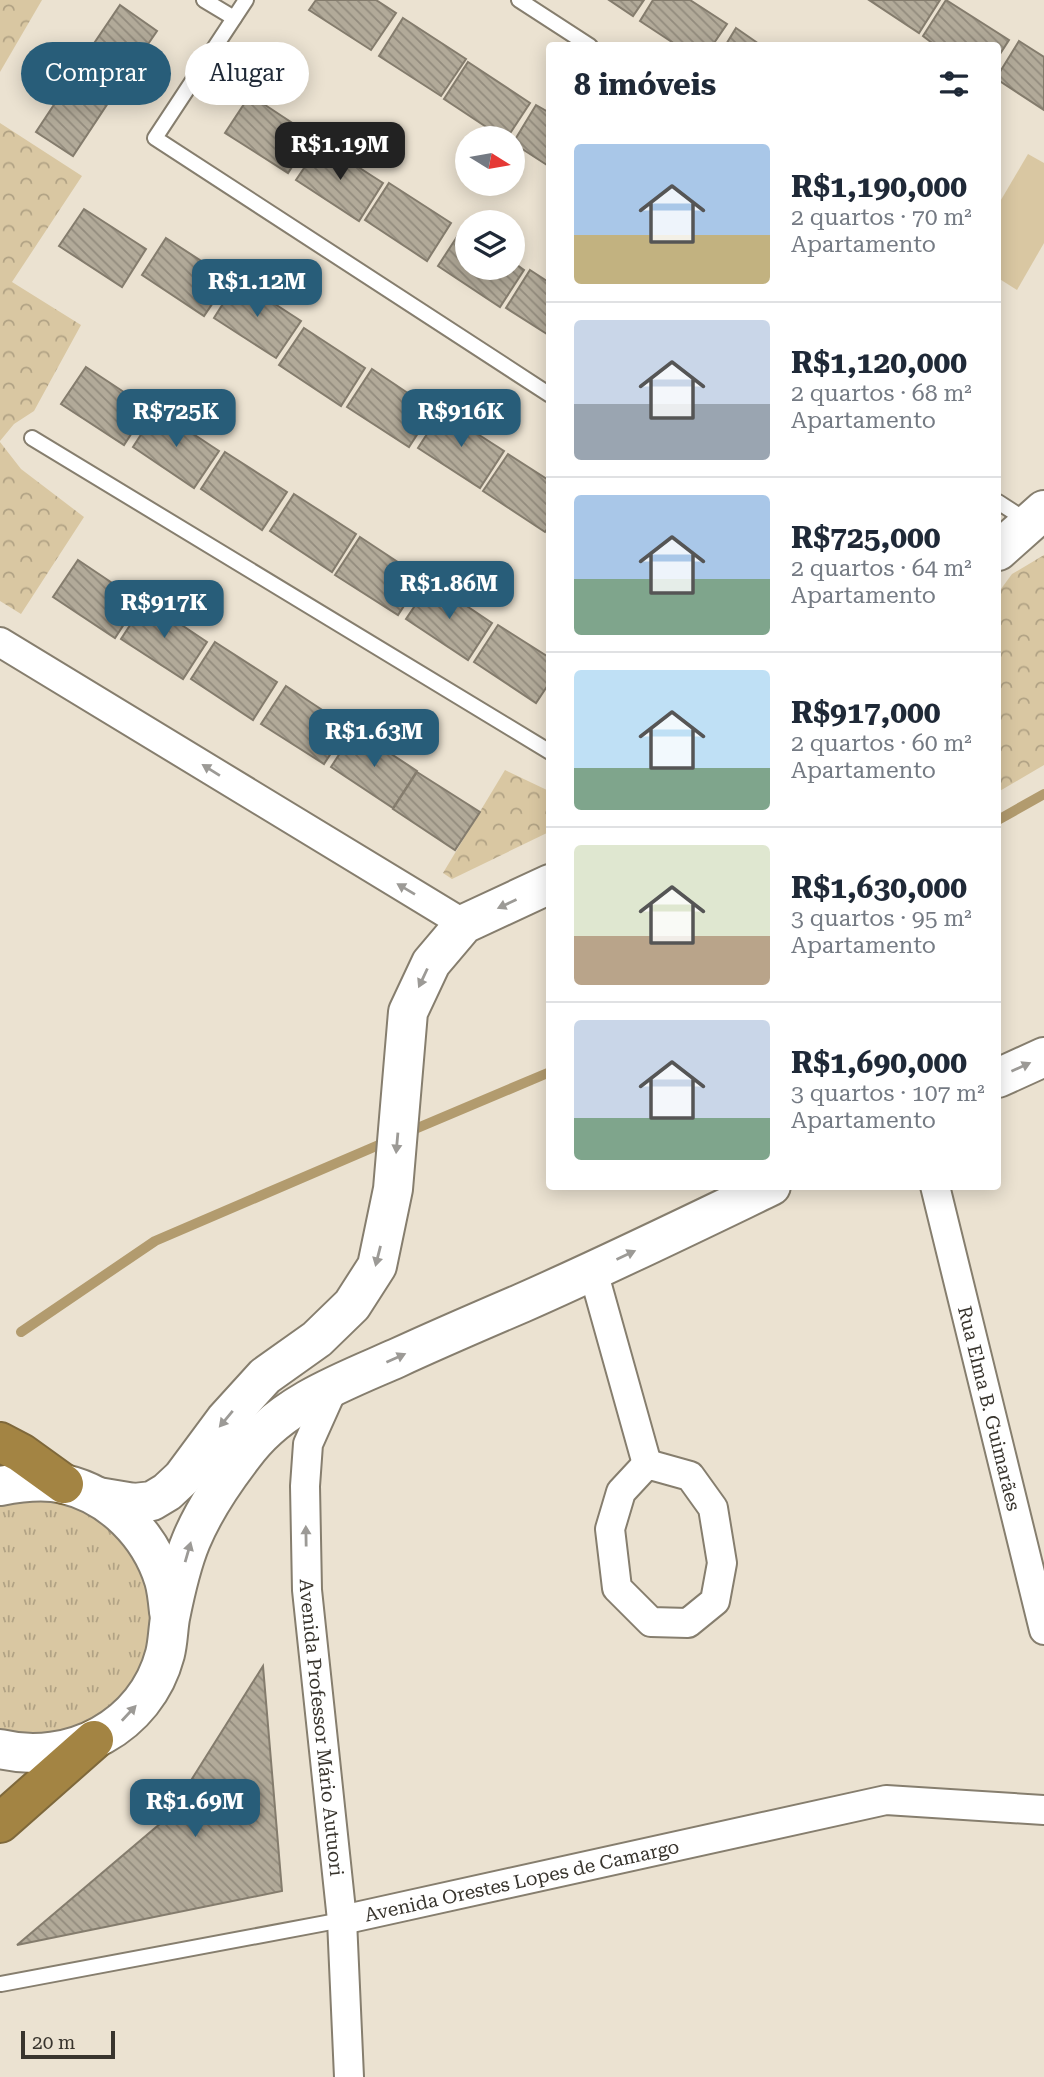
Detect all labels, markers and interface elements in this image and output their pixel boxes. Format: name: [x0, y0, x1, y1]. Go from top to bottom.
chip: Comprar: [21, 42, 171, 105]
chip: Alugar: [185, 42, 309, 105]
icon: filters: [935, 65, 973, 103]
text: 8 imóveis: [574, 67, 716, 102]
pin: R$1.19M: [275, 122, 405, 182]
north arrow: [455, 126, 525, 196]
map controls: [455, 126, 525, 280]
text: R$1.19M: [291, 131, 389, 158]
text: R$1,190,000: [791, 169, 967, 204]
icon: home: [630, 172, 714, 256]
text: 2 quartos · 70 m²: [791, 204, 972, 231]
button: layers: [455, 210, 525, 280]
text: Apartamento: [791, 231, 936, 258]
pin: R$1.12M: [192, 260, 322, 319]
text: R$1.12M: [208, 268, 306, 295]
text: R$1,120,000: [791, 345, 967, 380]
icon: home: [630, 348, 714, 432]
text: 2 quartos · 68 m²: [791, 380, 972, 407]
pin: R$725K: [119, 390, 233, 449]
pin: R$916K: [404, 390, 518, 449]
text: R$725K: [133, 398, 219, 425]
text: R$916K: [418, 398, 504, 425]
text: Apartamento: [791, 407, 936, 434]
text: R$725,000: [791, 520, 941, 555]
icon: home: [630, 523, 714, 607]
text: 2 quartos · 64 m²: [791, 555, 972, 582]
pin: R$1.86M: [384, 562, 514, 621]
text: R$1.86M: [400, 570, 498, 597]
pin: R$917K: [107, 580, 221, 640]
text: Apartamento: [791, 582, 936, 609]
text: R$917K: [121, 589, 207, 616]
text: R$917,000: [791, 695, 941, 730]
icon: home: [630, 698, 714, 782]
pin: R$1.63M: [309, 710, 439, 769]
text: R$1.63M: [325, 718, 423, 745]
text: 2 quartos · 60 m²: [791, 730, 972, 757]
text: Apartamento: [791, 757, 936, 784]
one-way arrow: [202, 763, 221, 776]
text: R$1,630,000: [791, 870, 967, 905]
icon: home: [630, 873, 714, 957]
one-way arrow: [396, 882, 415, 895]
one-way arrow: [497, 898, 517, 910]
text: 3 quartos · 95 m²: [791, 905, 972, 932]
text: Apartamento: [791, 932, 936, 959]
one-way arrow: [417, 968, 428, 989]
text: R$1,690,000: [791, 1045, 967, 1080]
icon: home: [630, 1048, 714, 1132]
one-way arrow: [1011, 1061, 1031, 1073]
text: 3 quartos · 107 m²: [791, 1080, 985, 1107]
text: Apartamento: [791, 1107, 936, 1134]
one-way arrow: [391, 1132, 402, 1154]
one-way arrow: [372, 1245, 383, 1267]
one-way arrow: [616, 1250, 637, 1261]
street label: Rua Elma B. Guimarães: [953, 1304, 1026, 1513]
one-way arrow: [386, 1352, 407, 1363]
one-way arrow: [218, 1410, 233, 1428]
one-way arrow: [300, 1524, 312, 1546]
one-way arrow: [183, 1541, 194, 1563]
street label: Avenida Professor Mário Autuori: [295, 1579, 349, 1877]
one-way arrow: [121, 1705, 137, 1722]
pin: R$1.69M: [130, 1780, 260, 1839]
text: R$1.69M: [146, 1788, 244, 1815]
street label: Avenida Orestes Lopes de Camargo: [362, 1834, 681, 1926]
scale bar: [21, 2028, 116, 2060]
text: 20 m: [32, 2031, 75, 2054]

